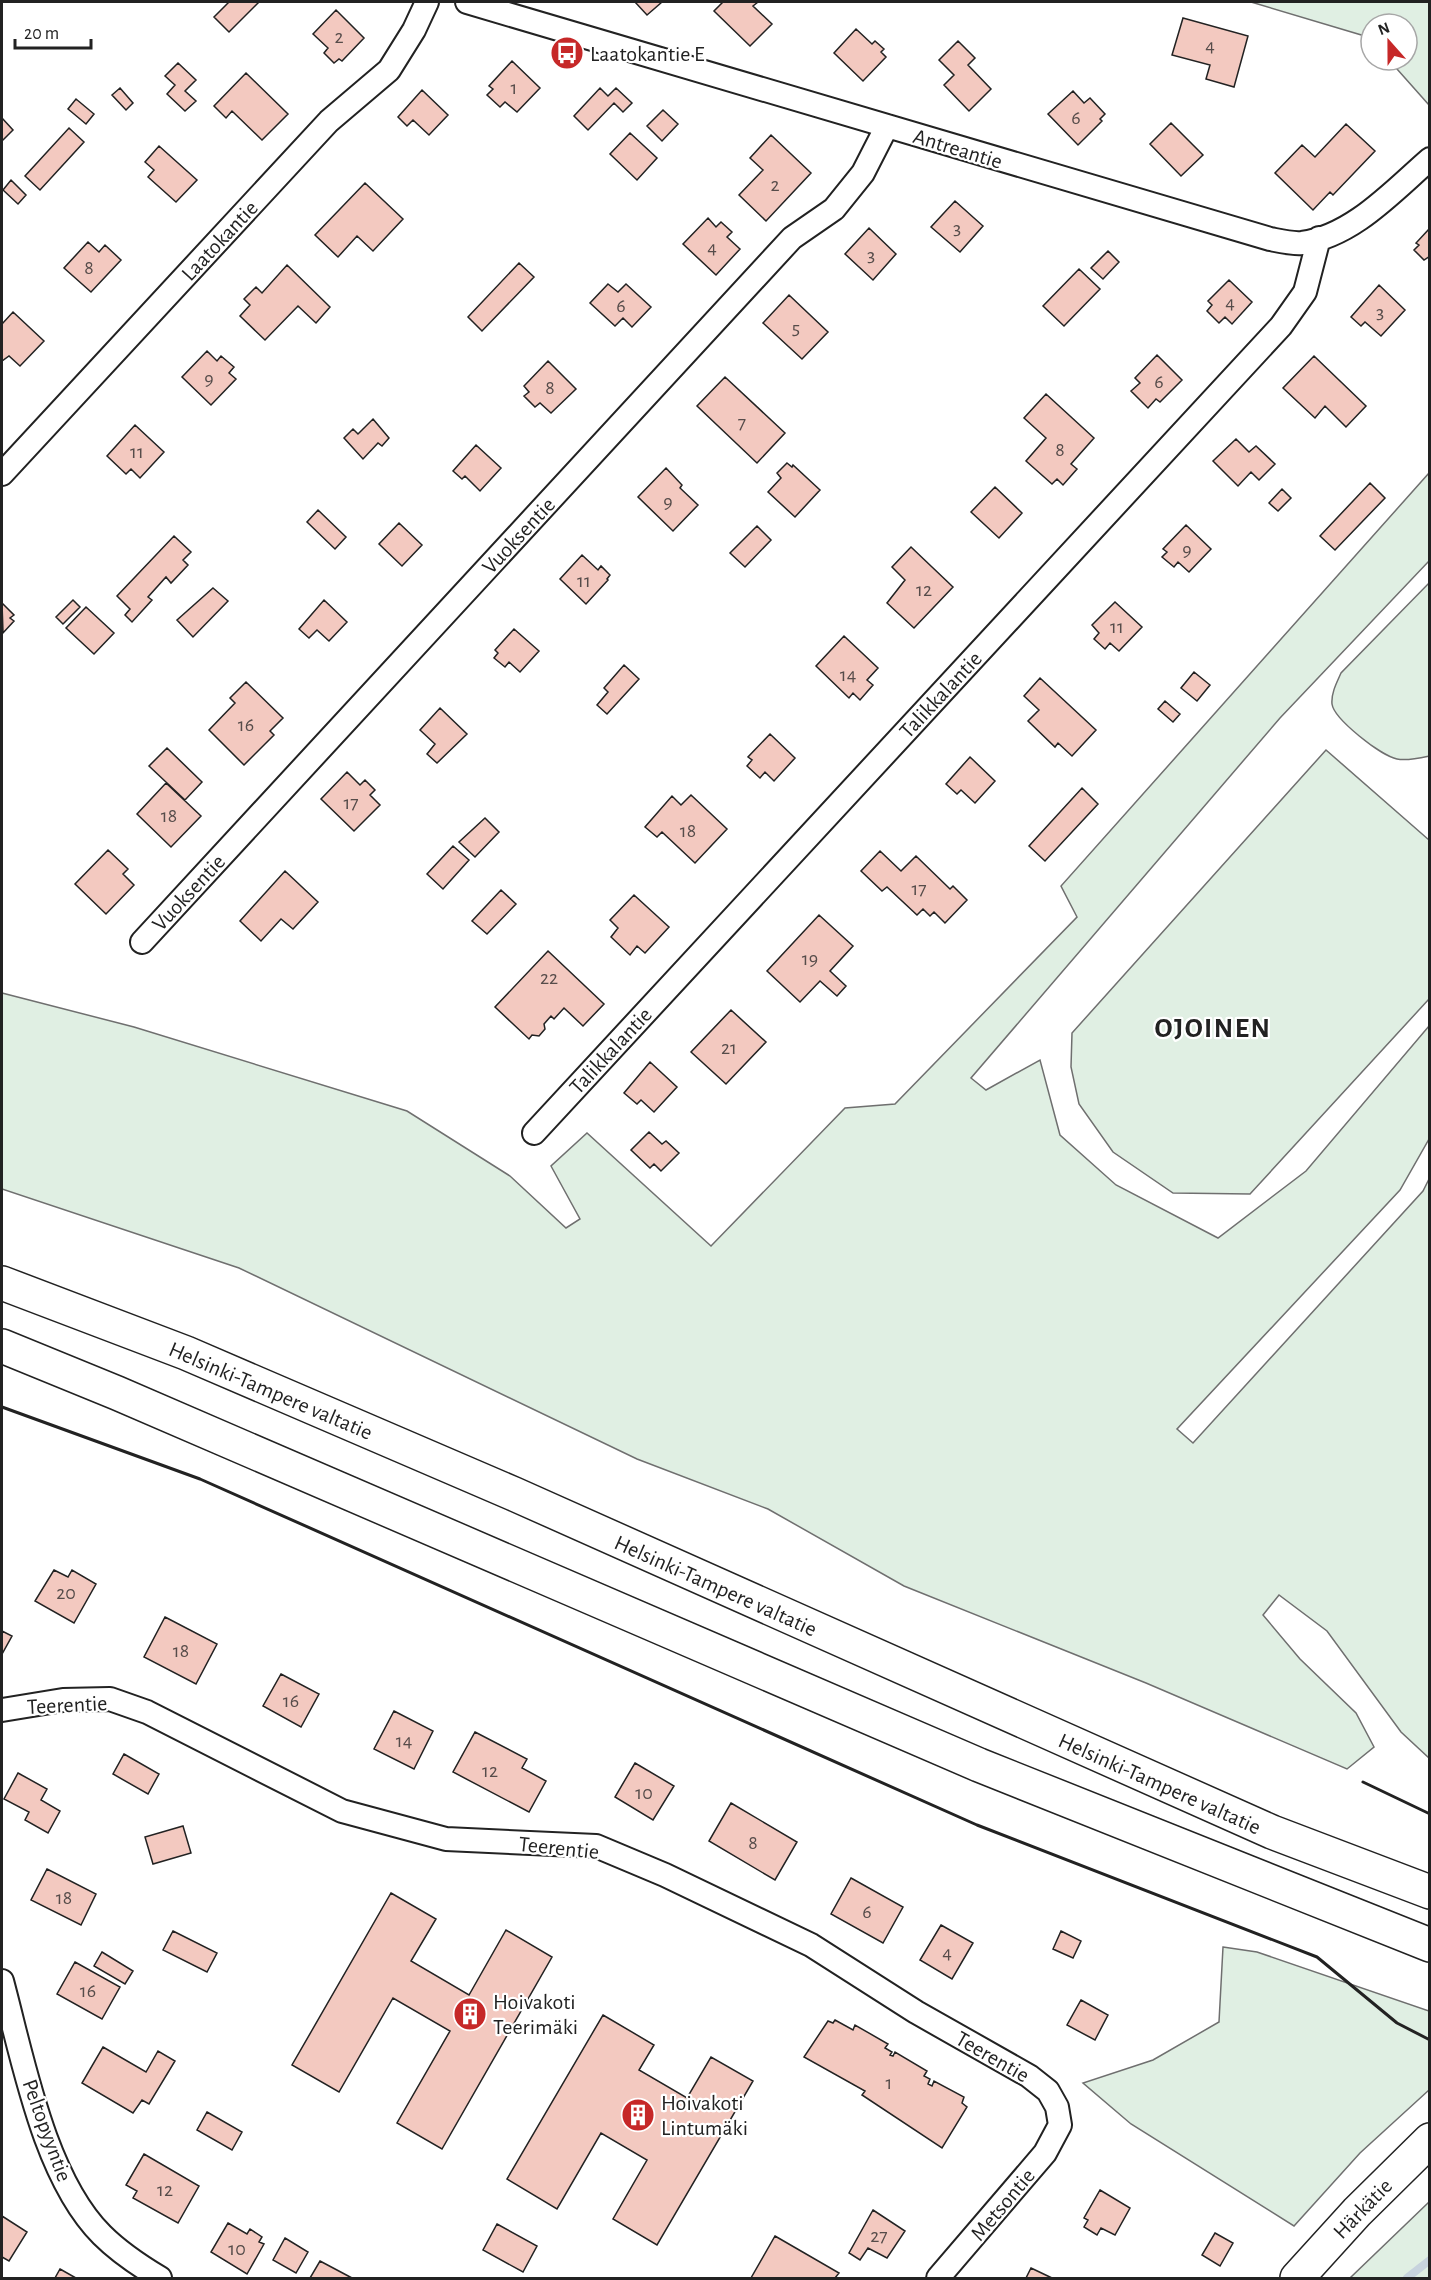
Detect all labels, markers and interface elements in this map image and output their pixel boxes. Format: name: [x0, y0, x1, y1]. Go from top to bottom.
scale bar: [15, 12, 92, 50]
north arrow: [1359, 12, 1419, 72]
text: N: [1376, 19, 1392, 38]
text: 20 m: [24, 25, 59, 43]
house number: 2: [334, 27, 344, 47]
bus stop icon: Laatokantie E: [549, 35, 585, 71]
house number: 4: [1205, 36, 1215, 56]
place label: Laatokantie E: [590, 43, 705, 65]
house number: 1: [511, 78, 517, 98]
house number: 6: [1071, 108, 1081, 128]
street label: Antreantie: [911, 125, 1005, 173]
house number: 2: [770, 175, 780, 195]
street label: Laatokantie: [177, 196, 262, 285]
house number: 3: [953, 218, 961, 238]
house number: 4: [707, 238, 717, 258]
house number: 3: [867, 245, 875, 265]
house number: 8: [84, 258, 94, 278]
house number: 4: [1225, 293, 1235, 313]
house number: 6: [616, 296, 626, 316]
house number: 3: [1376, 302, 1384, 322]
house number: 5: [792, 318, 800, 338]
house number: 9: [204, 369, 214, 389]
house number: 6: [1154, 372, 1164, 392]
house number: 8: [545, 378, 555, 398]
house number: 7: [738, 413, 746, 433]
house number: 8: [1055, 440, 1065, 460]
house number: 11: [130, 442, 144, 462]
house number: 9: [663, 492, 673, 512]
street label: Vuoksentie: [478, 493, 559, 578]
house number: 9: [1182, 540, 1192, 560]
house number: 11: [577, 571, 591, 591]
house number: 12: [916, 580, 932, 600]
house number: 11: [1110, 617, 1124, 637]
street label: Talikkalantie: [895, 647, 986, 742]
house number: 14: [840, 665, 856, 685]
house number: 16: [238, 715, 254, 735]
house number: 17: [343, 793, 359, 813]
house number: 18: [161, 806, 177, 826]
house number: 18: [680, 821, 696, 841]
street label: Vuoksentie: [148, 850, 229, 935]
house number: 17: [911, 879, 927, 899]
house number: 19: [802, 949, 818, 969]
house number: 22: [540, 968, 558, 988]
street label: Talikkalantie: [565, 1003, 656, 1098]
district label: OJOINEN: [1154, 1015, 1272, 1043]
house number: 21: [721, 1038, 737, 1058]
street label: Helsinki-Tampere valtatie: [166, 1338, 376, 1444]
street label: Helsinki-Tampere valtatie: [611, 1531, 820, 1640]
house number: 20: [56, 1583, 76, 1603]
house number: 18: [173, 1641, 189, 1661]
house number: 16: [283, 1691, 299, 1711]
street label: Teerentie: [26, 1692, 108, 1718]
street label: Helsinki-Tampere valtatie: [1055, 1729, 1264, 1838]
house number: 14: [396, 1731, 412, 1751]
house number: 12: [482, 1761, 498, 1781]
house number: 10: [635, 1783, 653, 1803]
street label: Teerentie: [518, 1833, 600, 1863]
house number: 8: [748, 1833, 758, 1853]
house number: 18: [56, 1888, 72, 1908]
house number: 6: [862, 1902, 872, 1922]
house number: 4: [942, 1943, 952, 1963]
house number: 16: [80, 1981, 96, 2001]
place label: Hoivakoti Teerimäki: [493, 1991, 578, 2038]
building icon: Hoivakoti Teerimäki: [452, 1996, 488, 2032]
street label: Teerentie: [952, 2027, 1033, 2087]
house number: 1: [886, 2073, 892, 2093]
street label: Peltopyyntie: [18, 2076, 76, 2184]
place label: Hoivakoti Lintumäki: [661, 2092, 748, 2139]
building icon: Hoivakoti Lintumäki: [620, 2097, 656, 2133]
street label: Metsontie: [966, 2164, 1039, 2245]
street label: Härkätie: [1329, 2174, 1396, 2243]
house number: 12: [157, 2180, 173, 2200]
house number: 27: [870, 2226, 888, 2246]
house number: 10: [228, 2239, 246, 2259]

